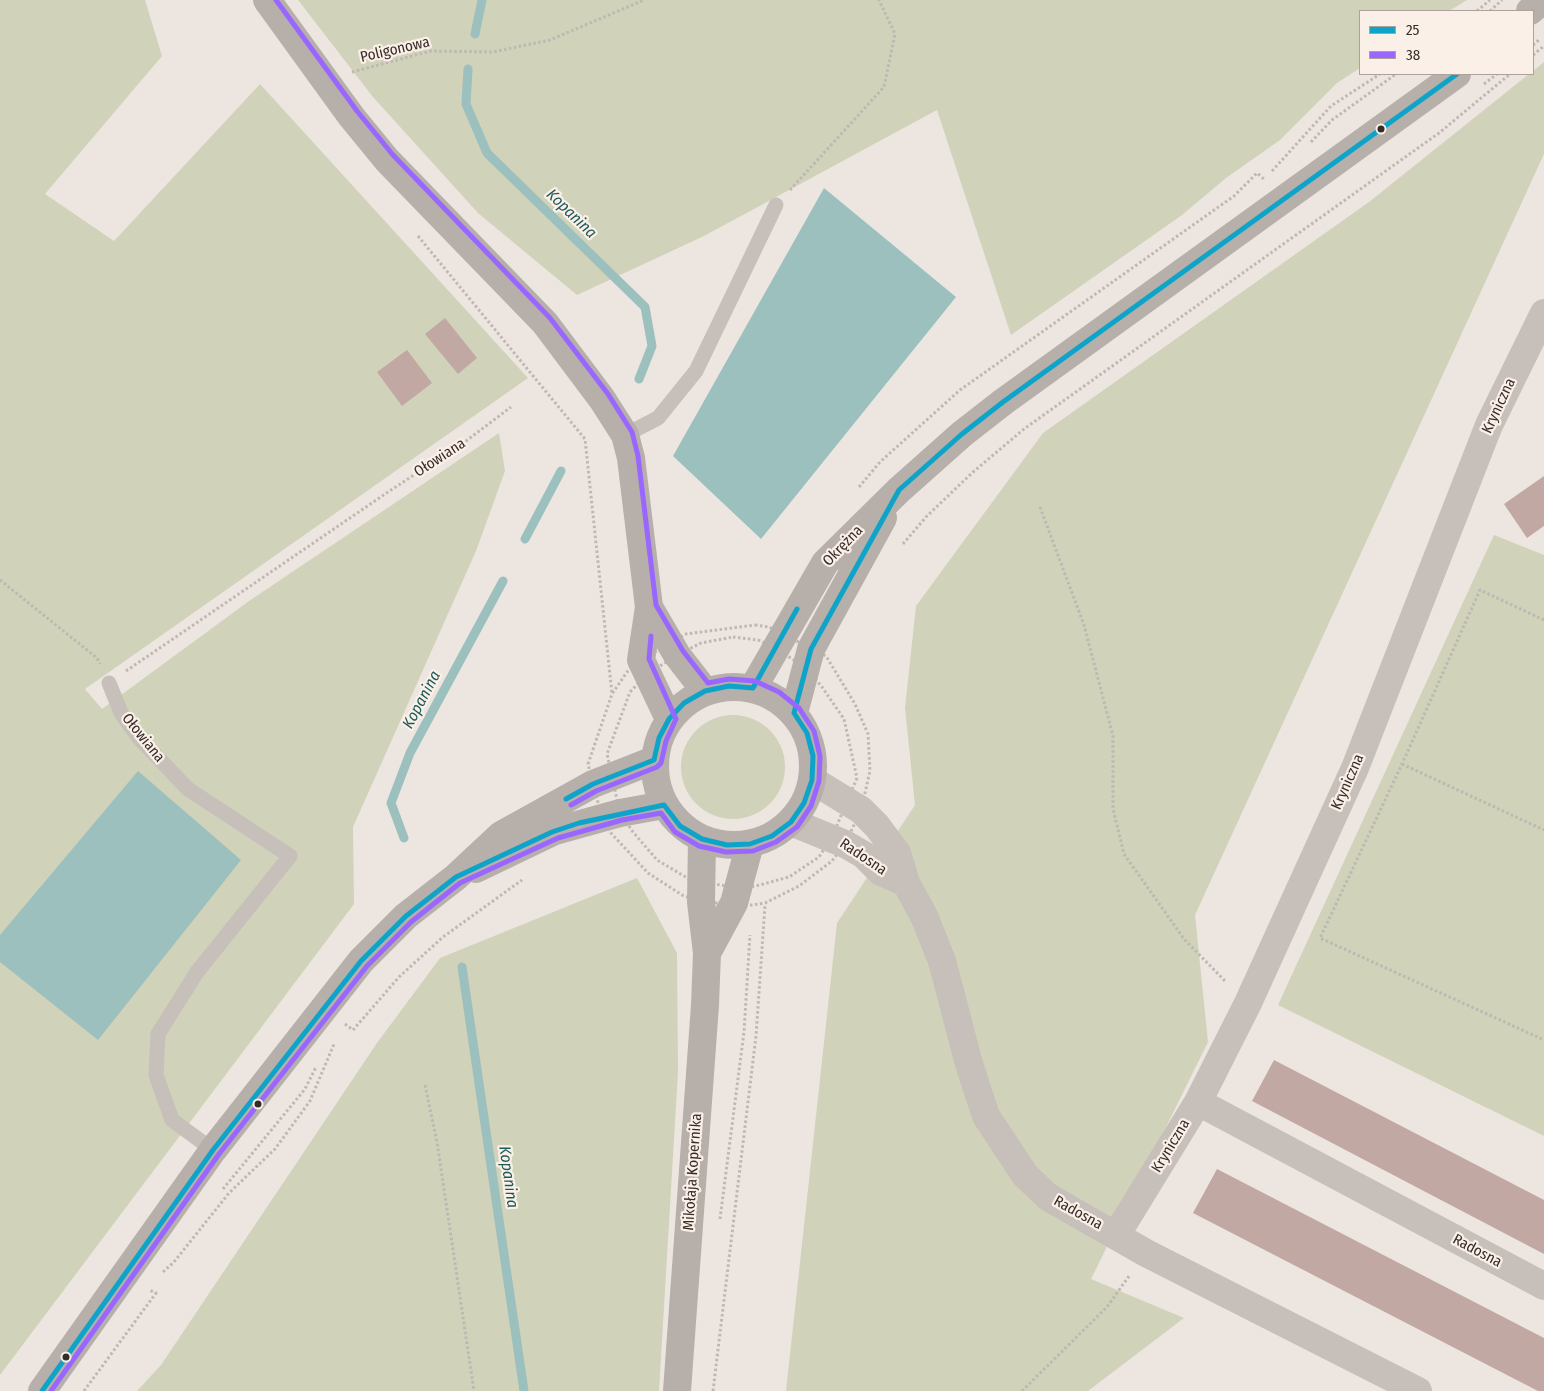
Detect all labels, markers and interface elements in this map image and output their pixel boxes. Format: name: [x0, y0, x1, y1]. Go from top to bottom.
legend: [1359, 10, 1534, 75]
text: 25: [1406, 21, 1420, 39]
street label: Poligonowa: [359, 33, 431, 67]
text: 38: [1406, 46, 1420, 64]
unlabelled marker: [1376, 124, 1386, 134]
water label: Kopanina: [542, 185, 600, 243]
street label: Kryniczna: [1478, 375, 1520, 437]
street label: Ołowiana: [411, 435, 469, 481]
street label: Okrężna: [819, 522, 867, 570]
water label: Kopanina: [399, 668, 445, 732]
street label: Ołowiana: [118, 710, 168, 766]
street label: Kryniczna: [1328, 751, 1368, 813]
street label: Radosna: [836, 835, 890, 879]
unlabelled marker: [253, 1099, 263, 1109]
street label: Mikołaja Kopernika: [680, 1113, 706, 1231]
street label: Kryniczna: [1148, 1116, 1194, 1176]
water label: Kopanina: [494, 1145, 522, 1209]
street label: Radosna: [1050, 1192, 1106, 1234]
street label: Radosna: [1449, 1231, 1505, 1271]
unlabelled marker: [61, 1352, 71, 1362]

